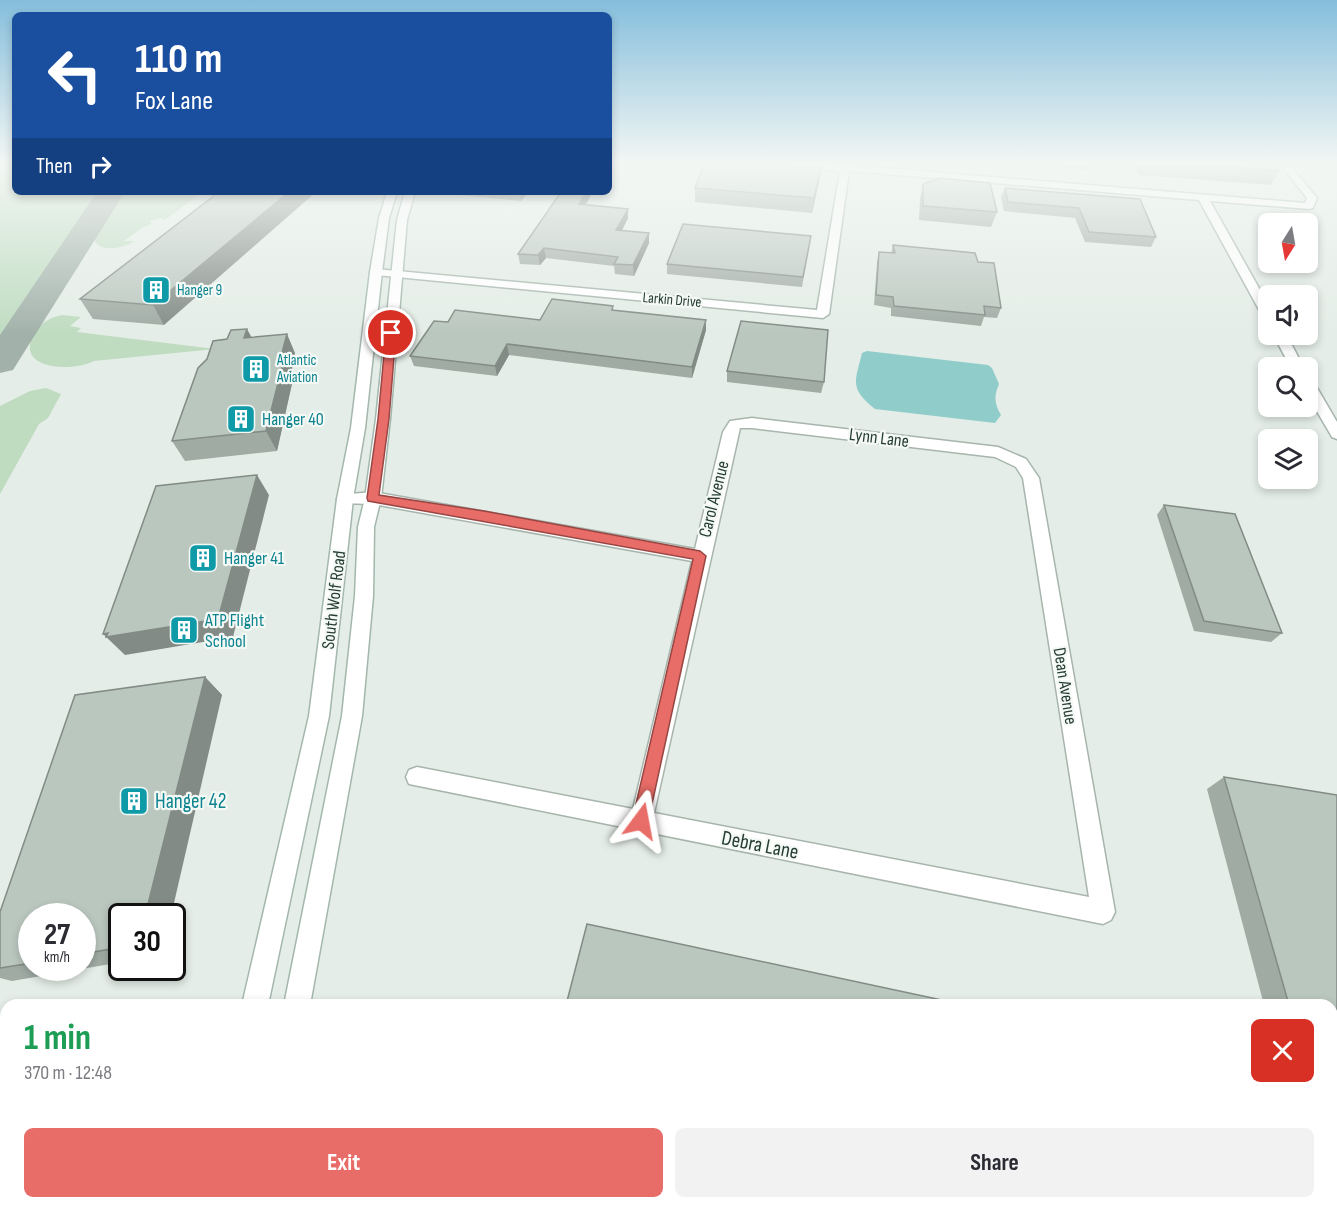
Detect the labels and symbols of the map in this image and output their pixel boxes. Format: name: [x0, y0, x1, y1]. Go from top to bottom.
north arrow: [1258, 213, 1318, 273]
building icon: Hanger 9: [140, 274, 172, 306]
place label: Hanger 9: [177, 281, 222, 300]
street label: Larkin Drive: [642, 288, 702, 312]
pin: [365, 307, 416, 358]
place label: Atlantic Aviation: [276, 351, 318, 387]
building icon: Atlantic Aviation: [240, 353, 272, 385]
building icon: Hanger 40: [225, 403, 257, 435]
place label: Hanger 40: [262, 409, 324, 430]
street label: Lynn Lane: [848, 424, 910, 452]
street label: Carol Avenue: [694, 459, 734, 539]
building icon: Hanger 41: [187, 542, 219, 574]
place label: Hanger 41: [224, 548, 285, 569]
street label: South Wolf Road: [318, 550, 350, 650]
place label: ATP Flight School: [204, 610, 265, 652]
building icon: ATP Flight School: [168, 614, 200, 646]
street label: Dean Avenue: [1049, 646, 1081, 726]
building icon: Hanger 42: [118, 785, 150, 817]
place label: Hanger 42: [155, 789, 226, 814]
position arrow: [609, 789, 673, 853]
street label: Debra Lane: [719, 825, 801, 865]
speed limit sign: 30: [108, 903, 186, 981]

